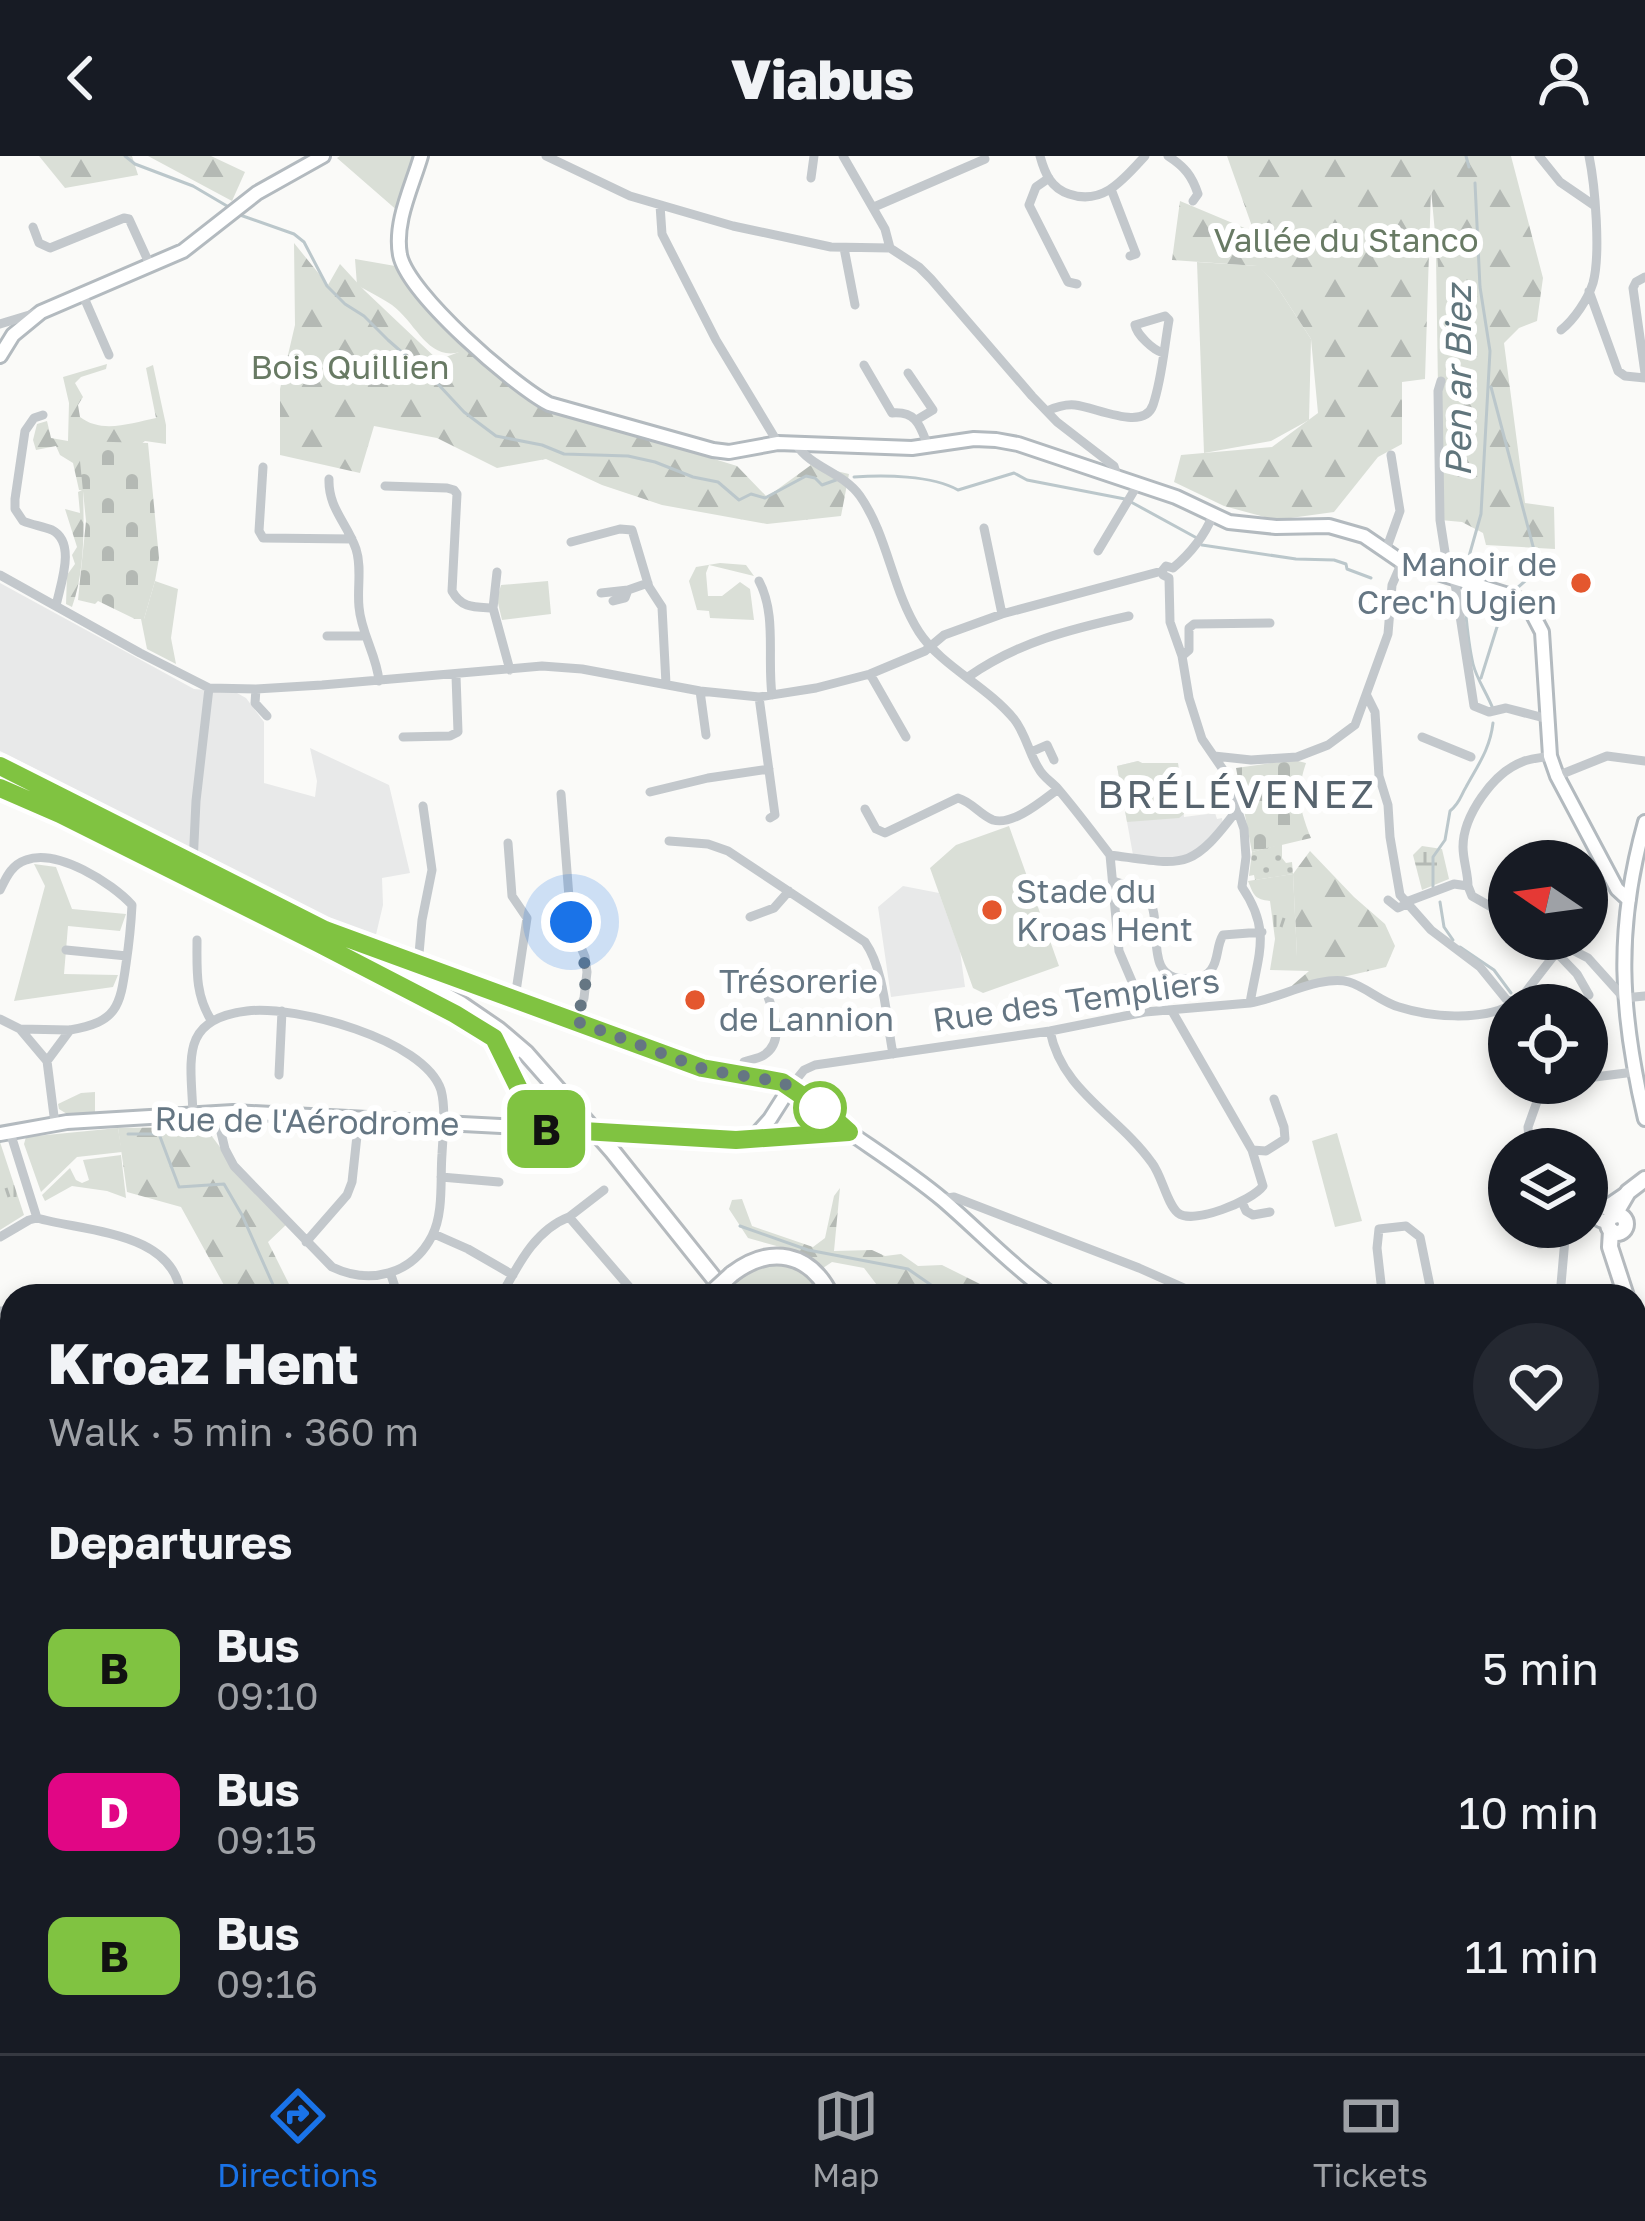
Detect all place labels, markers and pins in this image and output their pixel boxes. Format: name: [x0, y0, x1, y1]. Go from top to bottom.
place label: Manoir de Crec'h Ugien: [1357, 544, 1557, 621]
marker: Manoir de Crec'h Ugien: [1568, 570, 1594, 596]
place label: Stade du Kroas Hent: [1016, 871, 1193, 948]
marker: Stade du Kroas Hent: [979, 897, 1005, 923]
place label: Trésorerie de Lannion: [719, 961, 894, 1038]
marker: Trésorerie de Lannion: [682, 987, 708, 1013]
unlabelled marker: [795, 1083, 845, 1133]

